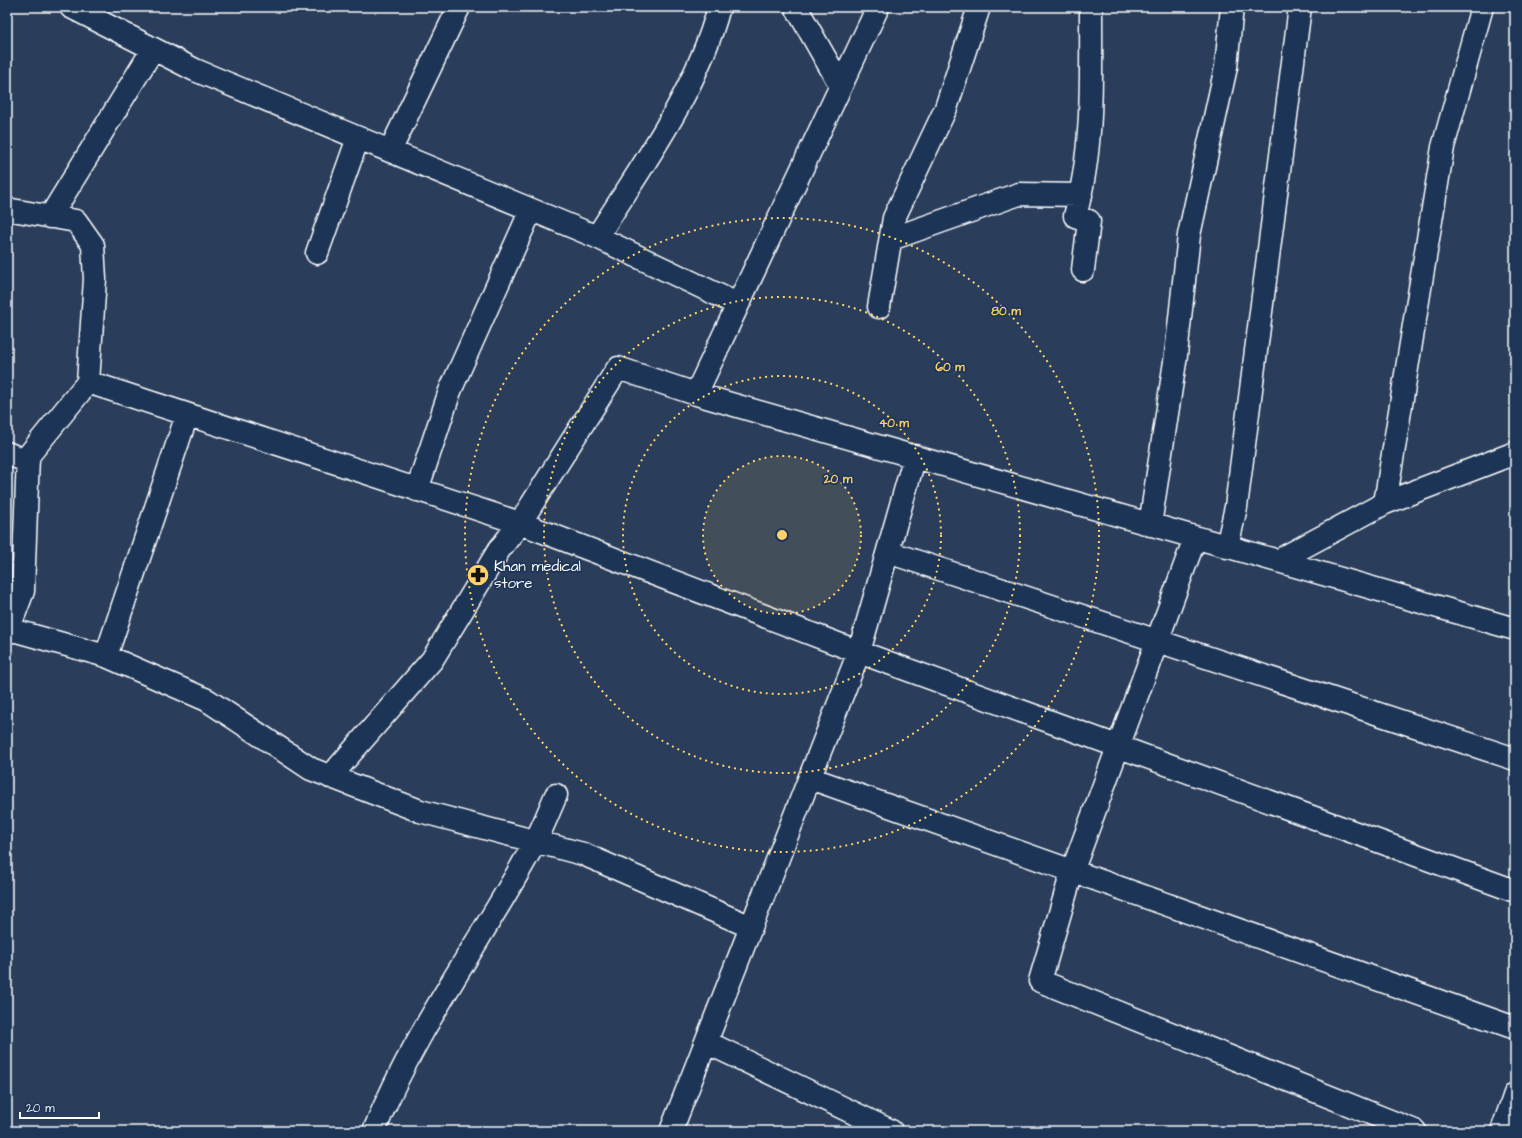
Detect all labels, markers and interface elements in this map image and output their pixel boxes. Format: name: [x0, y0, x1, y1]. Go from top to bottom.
text: 80 m: [991, 303, 1021, 320]
text: 60 m: [935, 359, 965, 376]
text: 40 m: [879, 415, 910, 432]
text: 20 m: [823, 471, 853, 488]
centre of rings: [775, 528, 789, 542]
place label: Khan medical store: [494, 556, 581, 594]
pharmacy icon: Khan medical store: [465, 562, 491, 588]
scale bar: [20, 1094, 99, 1120]
text: 20 m: [26, 1100, 55, 1117]

